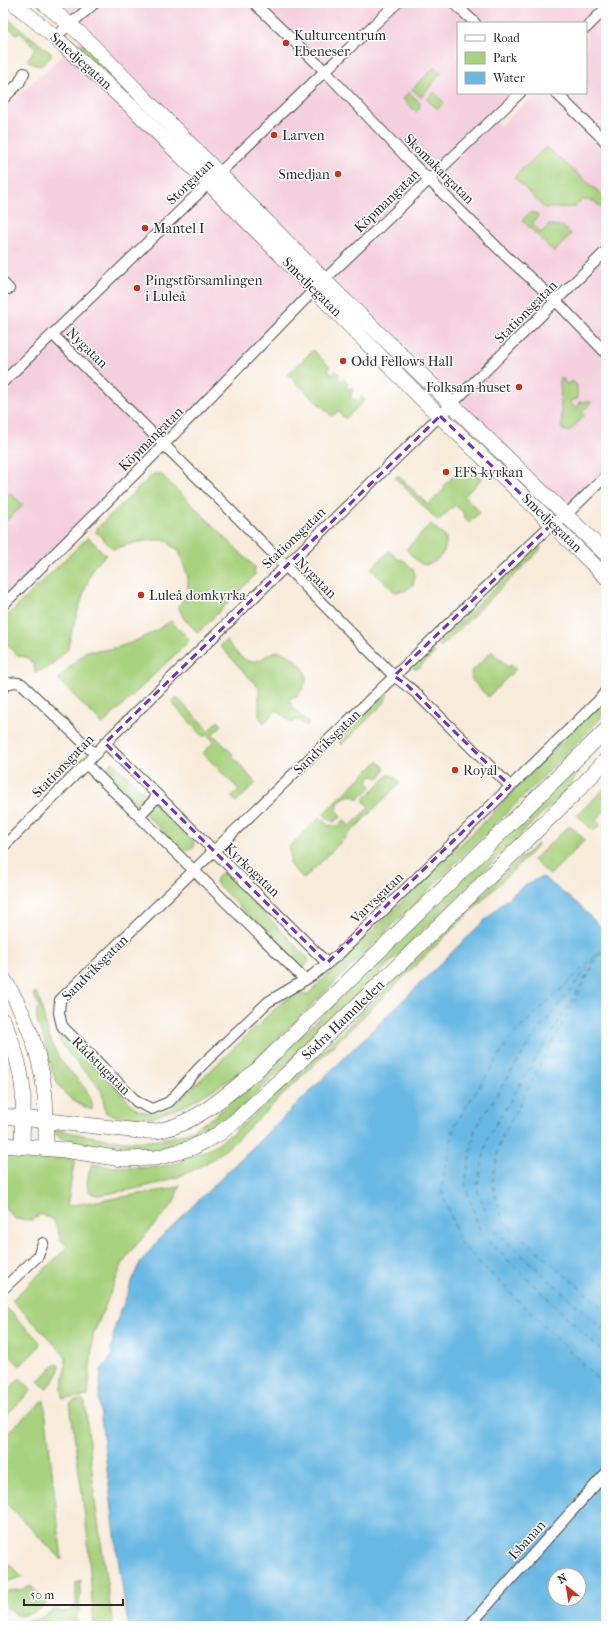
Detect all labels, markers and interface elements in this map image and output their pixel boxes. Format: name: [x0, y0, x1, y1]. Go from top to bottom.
legend: [457, 22, 587, 94]
place label: Kulturcentrum Ebeneser: [294, 27, 386, 60]
street label: Smedjegatan: [47, 29, 115, 93]
text: Road: [493, 31, 520, 45]
marker: Kulturcentrum Ebeneser: [281, 38, 291, 48]
text: Park: [493, 51, 518, 65]
text: Water: [492, 71, 526, 85]
place label: Larven: [282, 127, 325, 144]
marker: Larven: [269, 130, 279, 140]
street label: Skomakargatan: [400, 130, 478, 208]
street label: Storgatan: [163, 156, 217, 208]
place label: Smedjan: [278, 166, 330, 183]
street label: Köpmangatan: [351, 166, 423, 236]
marker: Smedjan: [333, 169, 343, 179]
place label: Mantel I: [153, 220, 205, 237]
marker: Mantel I: [140, 223, 150, 233]
street label: Smedjegatan: [279, 254, 345, 320]
place label: Pingstförsamlingen i Luleå: [145, 272, 263, 305]
street label: Stationsgatan: [491, 277, 561, 347]
marker: Pingstförsamlingen i Luleå: [132, 283, 142, 293]
street label: Nygatan: [63, 324, 111, 372]
place label: Odd Fellows Hall: [351, 353, 453, 370]
marker: Odd Fellows Hall: [338, 356, 348, 366]
place label: Folksam-huset: [426, 379, 511, 396]
marker: Folksam-huset: [514, 382, 524, 392]
street label: Köpmangatan: [115, 403, 187, 475]
place label: EFS-kyrkan: [454, 464, 523, 481]
marker: EFS-kyrkan: [441, 467, 451, 477]
street label: Smedjegatan: [518, 490, 586, 556]
street label: Stationsgatan: [259, 504, 329, 572]
street label: Nygatan: [292, 554, 340, 602]
place label: Luleå domkyrka: [149, 587, 246, 604]
marker: Luleå domkyrka: [136, 590, 146, 600]
street label: Sandviksgatan: [290, 706, 364, 778]
street label: Stationsgatan: [29, 731, 97, 801]
place label: Royal: [463, 762, 497, 779]
marker: Royal: [450, 765, 460, 775]
street label: Kyrkogatan: [221, 839, 283, 901]
street label: Varvsgatan: [346, 869, 407, 928]
street label: Sandviksgatan: [58, 931, 132, 1005]
street label: Södra Hamnleden: [298, 976, 388, 1064]
street label: Rådstugatan: [68, 1033, 134, 1099]
street label: Isbanan: [505, 1517, 549, 1563]
north arrow: [547, 1567, 587, 1607]
text: N: [555, 1571, 570, 1586]
scale bar: [24, 1581, 123, 1607]
text: 50 m: [30, 1588, 54, 1602]

